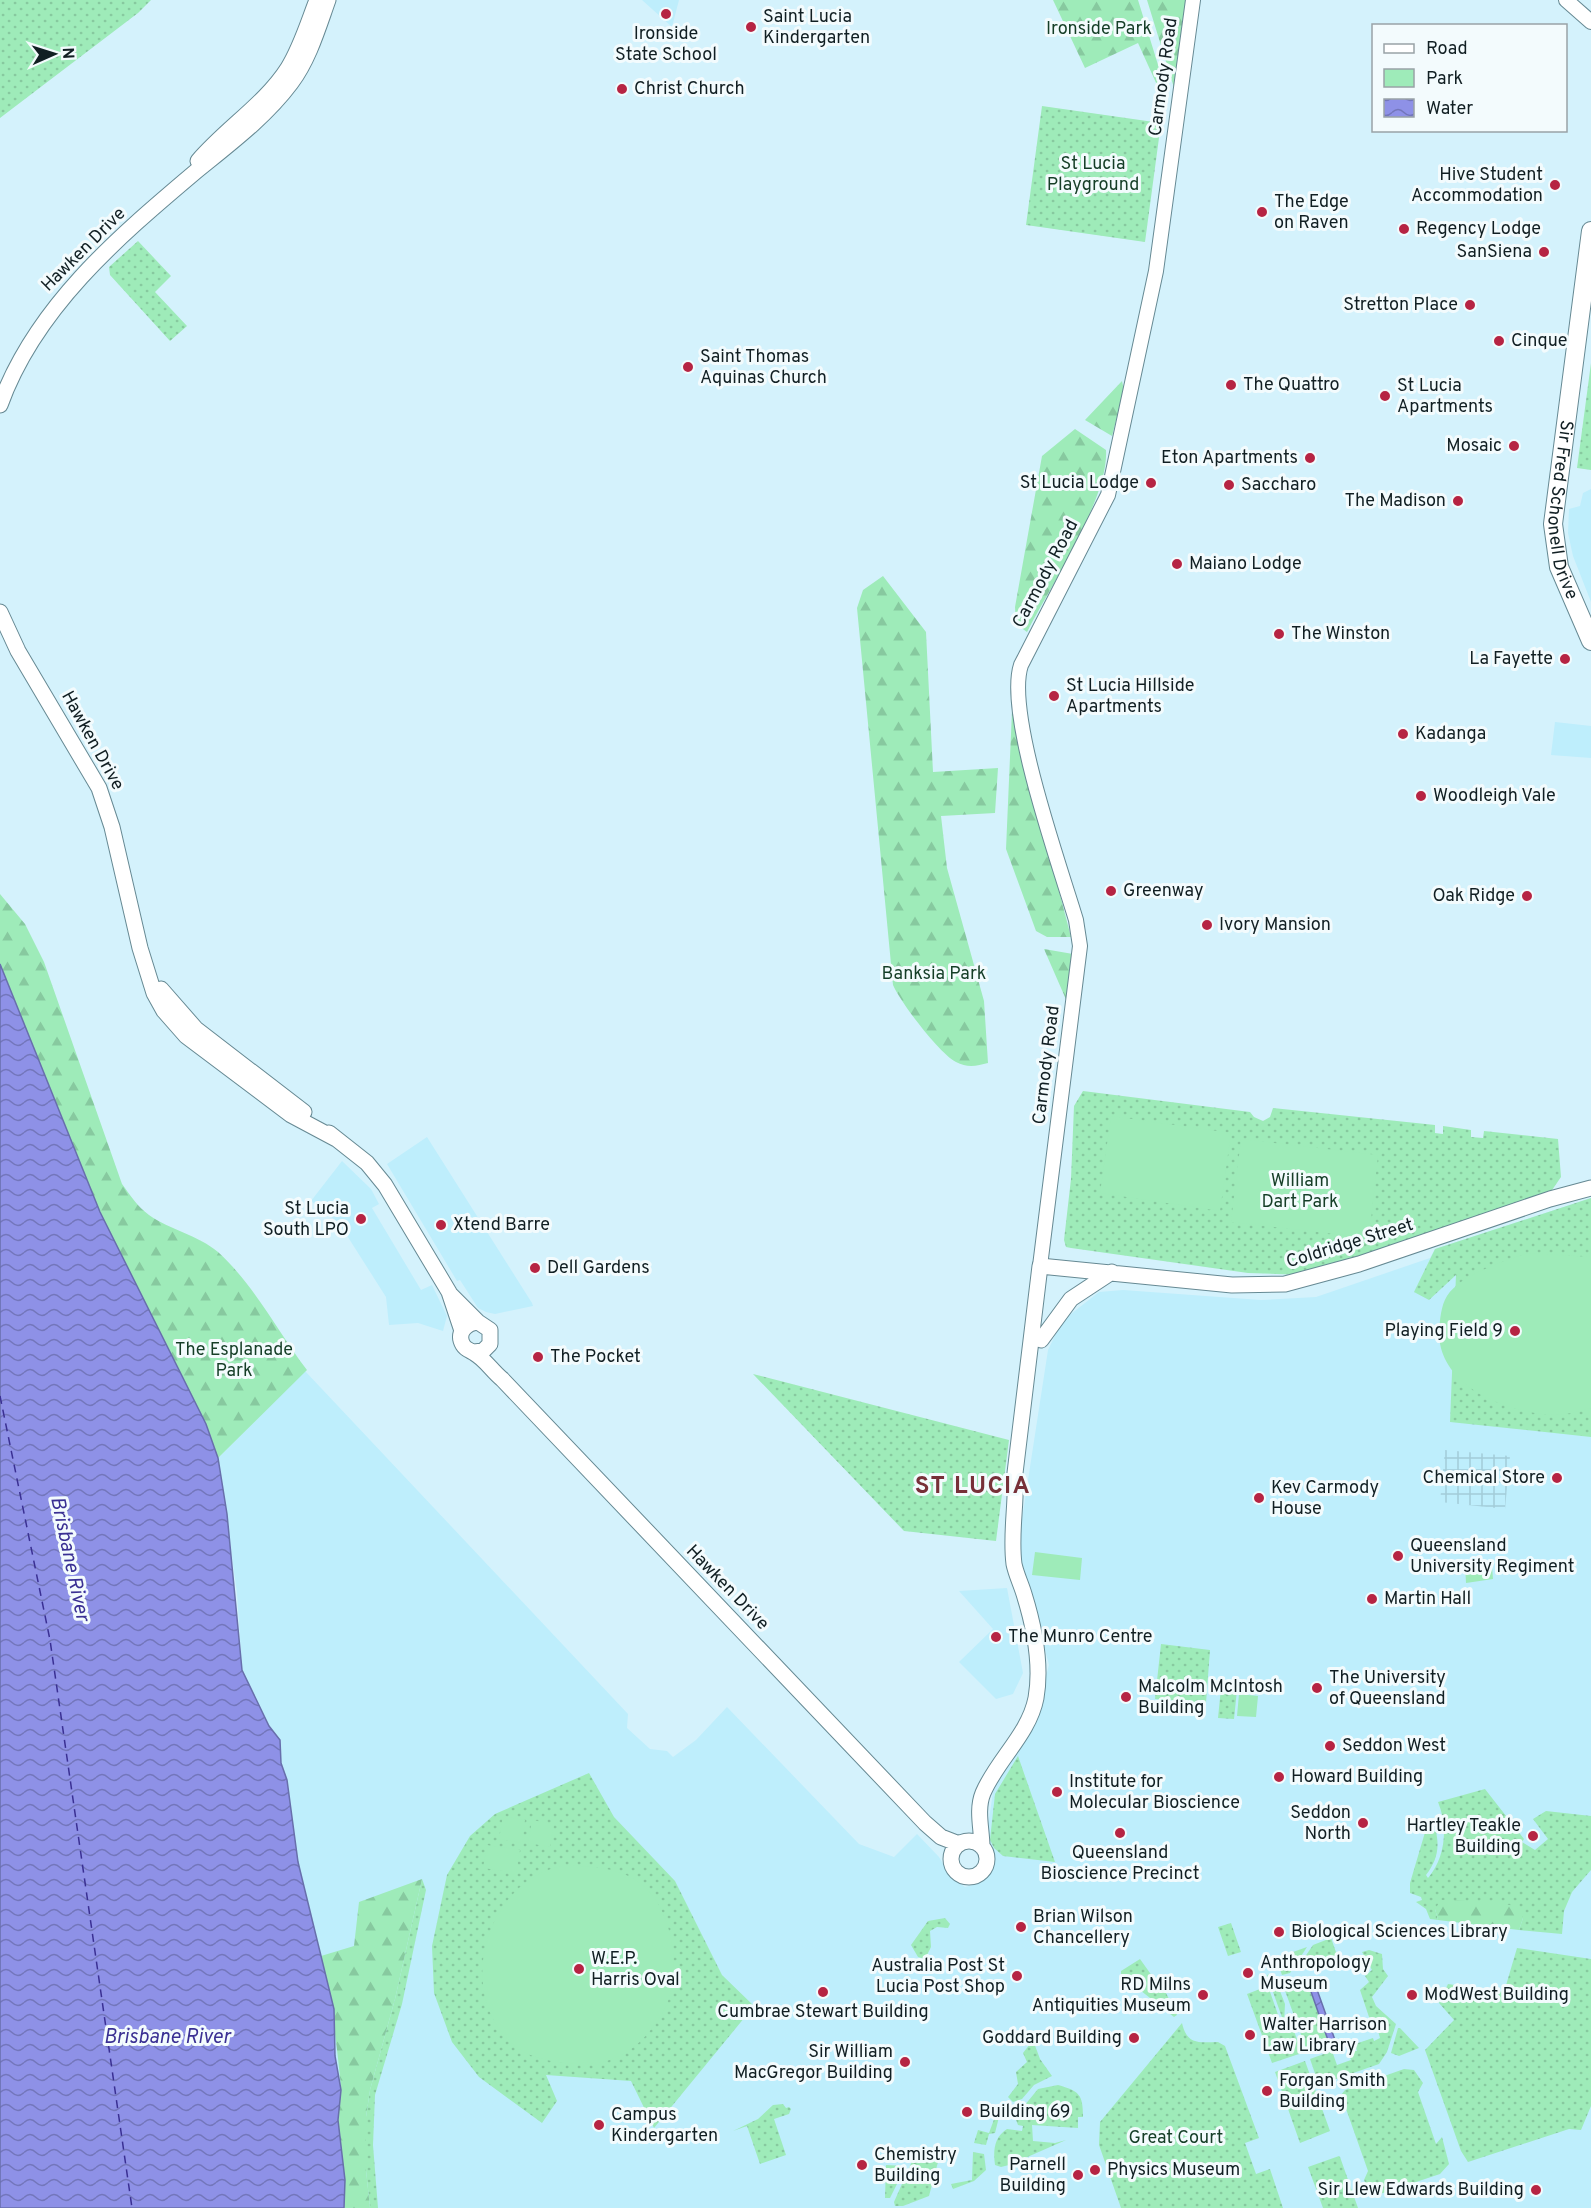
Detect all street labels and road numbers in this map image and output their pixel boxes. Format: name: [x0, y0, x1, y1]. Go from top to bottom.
street label: Carmody Road: [1144, 16, 1184, 138]
street label: Hawken Drive: [37, 203, 131, 297]
street label: Sir Fred Schonell Drive: [1541, 419, 1583, 603]
street label: Carmody Road: [1008, 516, 1084, 632]
street label: Hawken Drive: [55, 687, 129, 795]
street label: Carmody Road: [1028, 1004, 1066, 1126]
street label: Coldridge Street: [1284, 1214, 1416, 1274]
street label: Hawken Drive: [680, 1540, 774, 1636]

